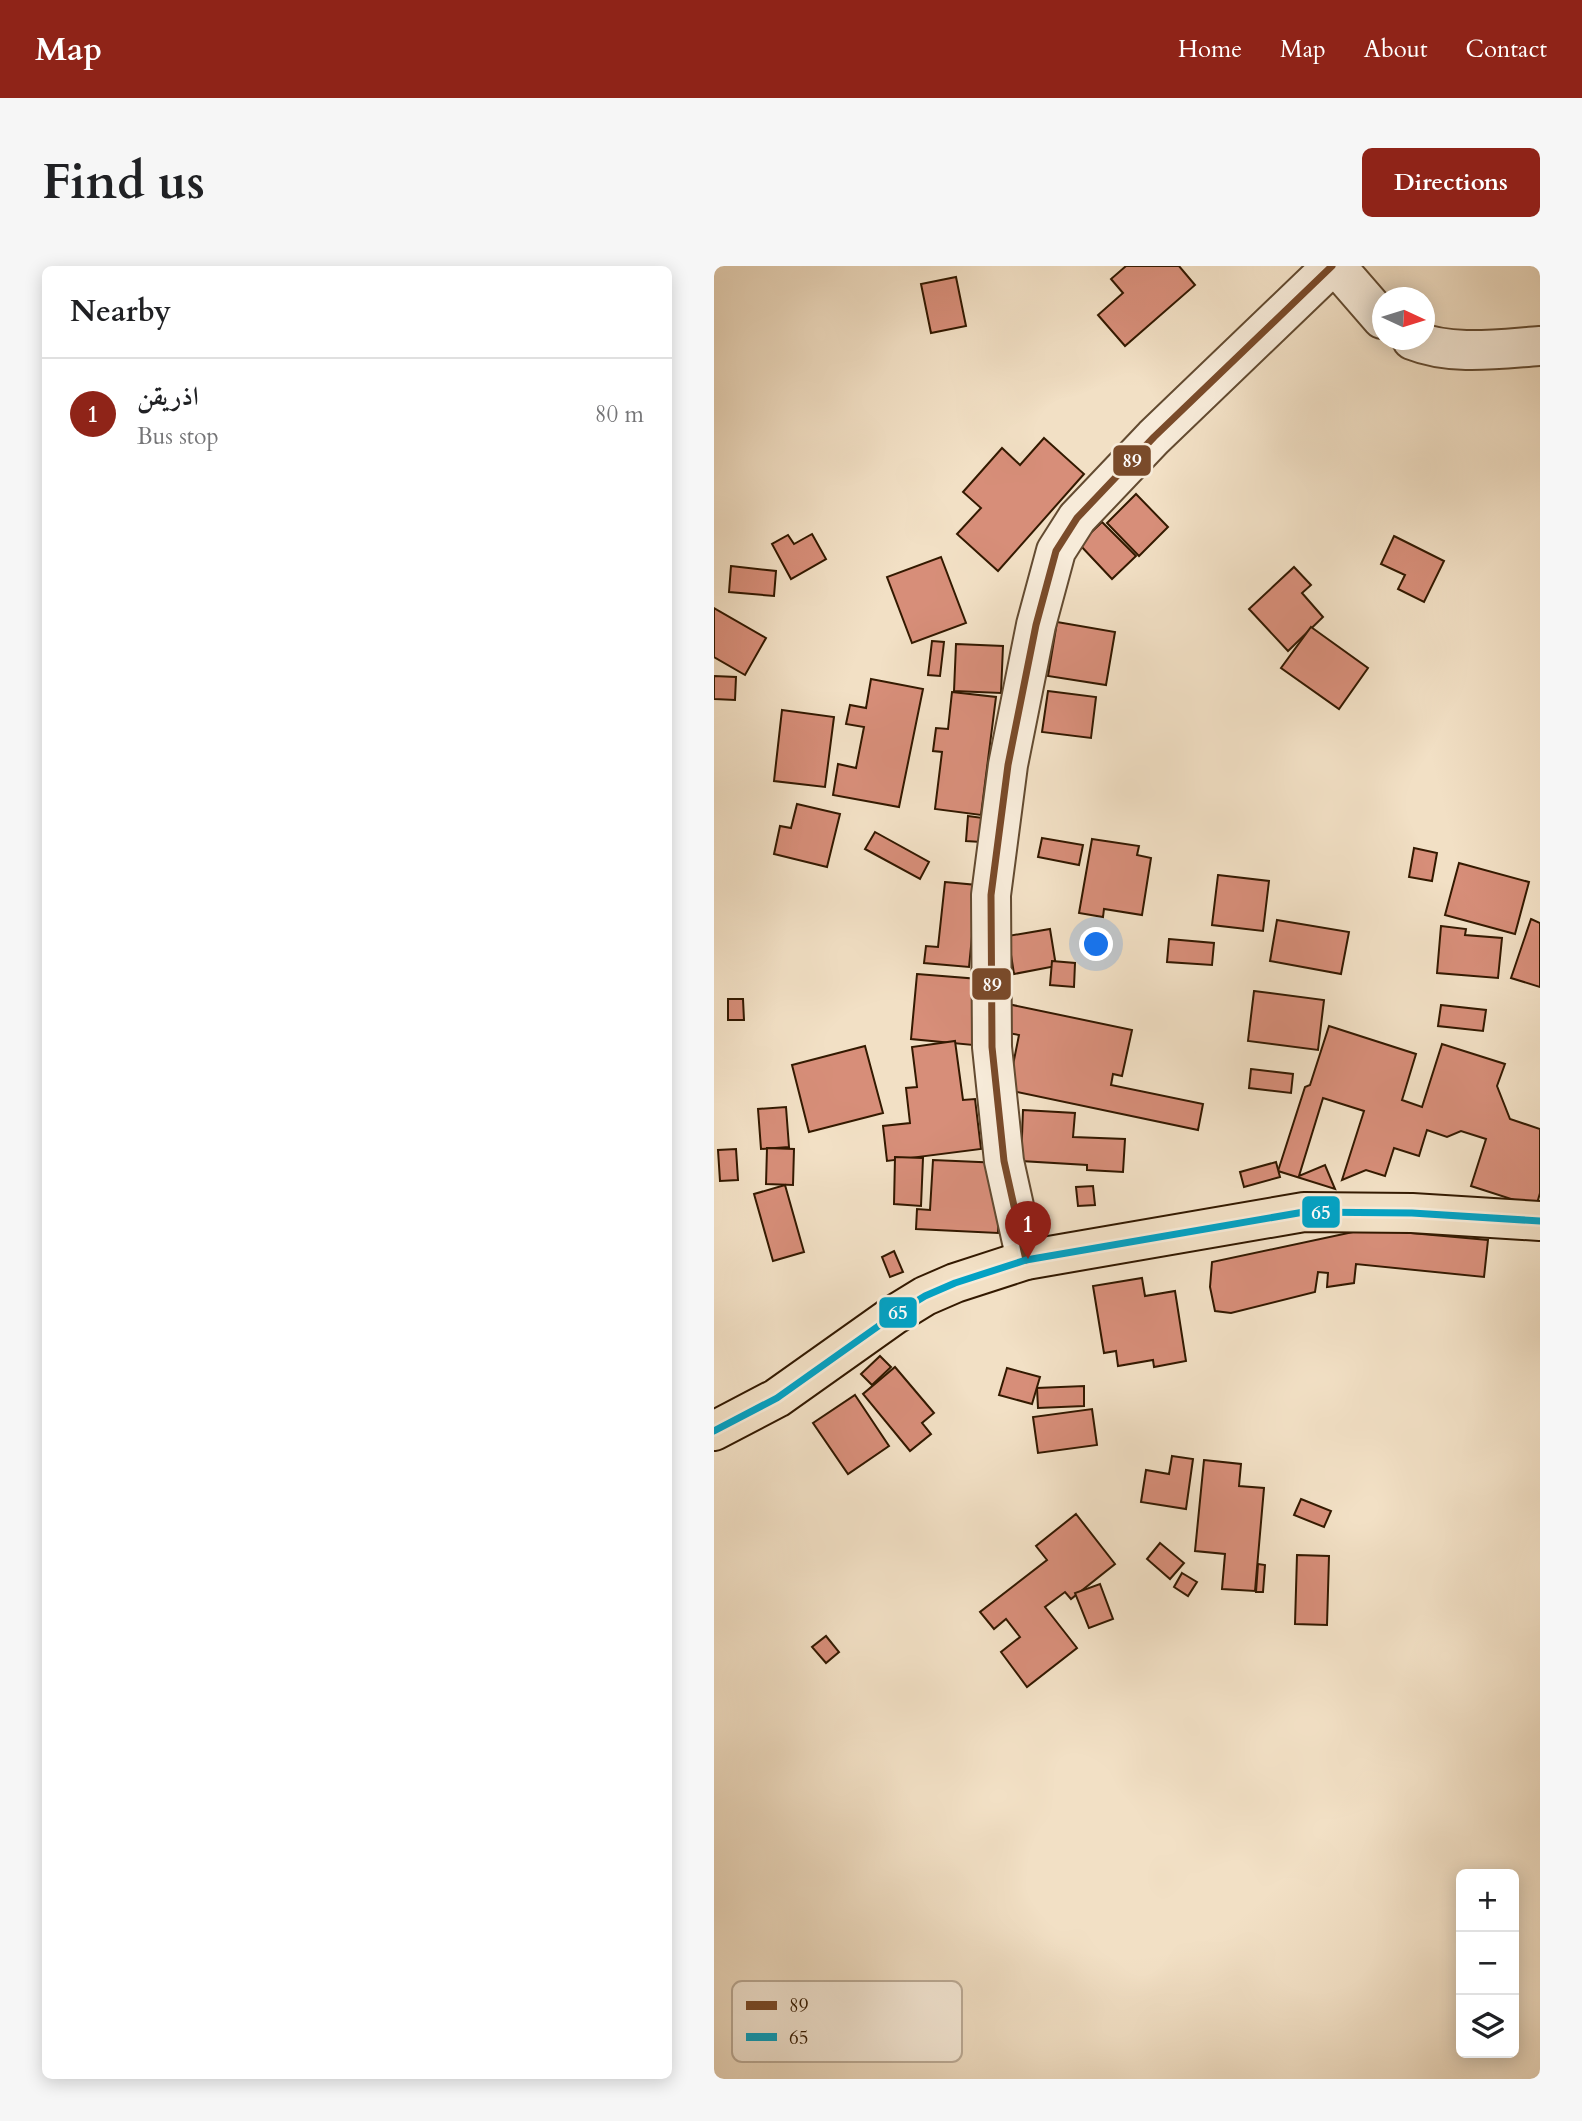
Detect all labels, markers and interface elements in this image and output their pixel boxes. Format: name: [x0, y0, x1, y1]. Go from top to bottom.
text: Map: [35, 27, 102, 72]
text: Home: [1178, 33, 1242, 66]
text: Map: [1280, 33, 1326, 66]
text: About: [1364, 33, 1428, 66]
text: Contact: [1466, 33, 1547, 66]
button: Directions: [1362, 148, 1540, 217]
text: Find us: [42, 149, 205, 216]
north arrow: [1372, 287, 1435, 350]
text: Nearby: [70, 291, 171, 332]
text: اذريقن: [137, 379, 199, 414]
text: 1: [87, 399, 99, 430]
text: 80 m: [595, 399, 644, 430]
text: Bus stop: [137, 421, 219, 452]
line badge: 89: [1112, 444, 1152, 477]
text: 89: [1122, 448, 1142, 474]
your location: [1079, 927, 1113, 961]
line badge: 89: [971, 967, 1012, 1001]
text: 89: [982, 972, 1002, 998]
line badge: 65: [1301, 1195, 1341, 1229]
text: 65: [1311, 1200, 1331, 1226]
pin: 1: [1005, 1201, 1051, 1259]
line badge: 65: [878, 1296, 918, 1329]
text: 65: [888, 1300, 908, 1326]
map controls: [1456, 1869, 1519, 2058]
button: +: [1456, 1869, 1519, 1932]
button: −: [1456, 1932, 1519, 1995]
legend: [732, 1981, 962, 2062]
text: 89: [789, 1993, 809, 2019]
button: layers: [1456, 1995, 1519, 2058]
text: 65: [789, 2025, 808, 2051]

